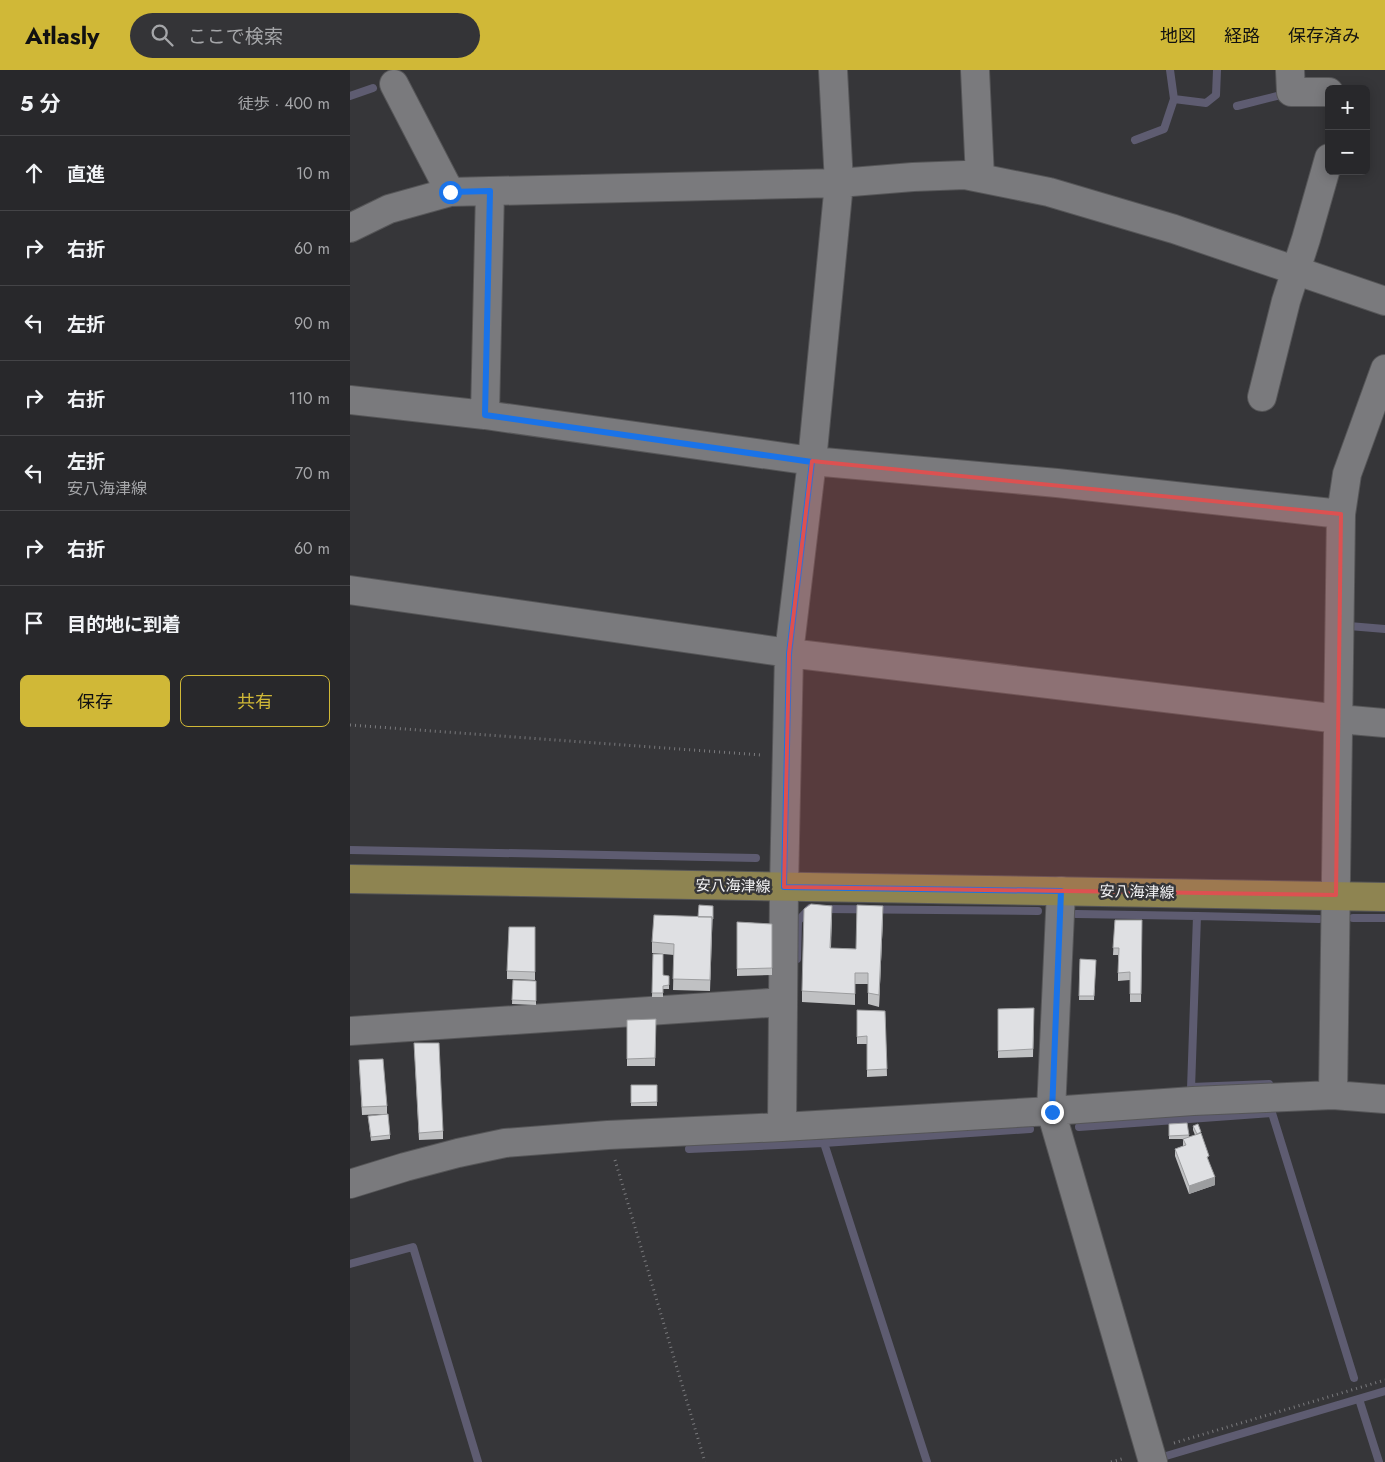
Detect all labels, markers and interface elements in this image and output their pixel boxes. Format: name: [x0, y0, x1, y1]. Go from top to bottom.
search box: [130, 13, 480, 58]
text: Atlasly: [25, 18, 100, 53]
icon: search: [148, 21, 176, 49]
text: ここで検索: [188, 23, 283, 50]
text: 地図: [1160, 23, 1196, 49]
text: 経路: [1224, 23, 1260, 49]
text: 保存済み: [1288, 23, 1360, 49]
map controls: [1325, 85, 1370, 175]
button: +: [1325, 85, 1370, 130]
text: 5 分: [20, 89, 61, 119]
text: 徒歩 · 400 m: [238, 92, 330, 115]
button: −: [1325, 130, 1370, 175]
icon: ahead: [20, 159, 48, 187]
text: 直進: [67, 161, 105, 188]
text: 10 m: [296, 162, 330, 185]
route start: [439, 181, 462, 204]
icon: right: [20, 234, 48, 262]
text: 右折: [67, 236, 105, 263]
text: 60 m: [294, 237, 330, 260]
icon: left: [20, 309, 48, 337]
text: 左折: [67, 311, 105, 338]
text: 90 m: [294, 312, 330, 335]
icon: right: [20, 384, 48, 412]
text: 右折: [67, 386, 105, 413]
text: 110 m: [289, 387, 330, 410]
text: 左折: [67, 448, 105, 475]
icon: left: [20, 459, 48, 487]
text: 70 m: [295, 462, 330, 485]
text: 安八海津線: [67, 477, 147, 500]
icon: right: [20, 534, 48, 562]
text: 右折: [67, 536, 105, 563]
text: 60 m: [294, 537, 330, 560]
icon: arrive: [20, 609, 48, 637]
text: 目的地に到着: [67, 611, 181, 638]
button: 保存: [20, 675, 170, 727]
button: 共有: [180, 675, 330, 727]
street label: 安八海津線: [695, 874, 771, 898]
street label: 安八海津線: [1099, 880, 1175, 904]
route end: [1041, 1101, 1064, 1124]

